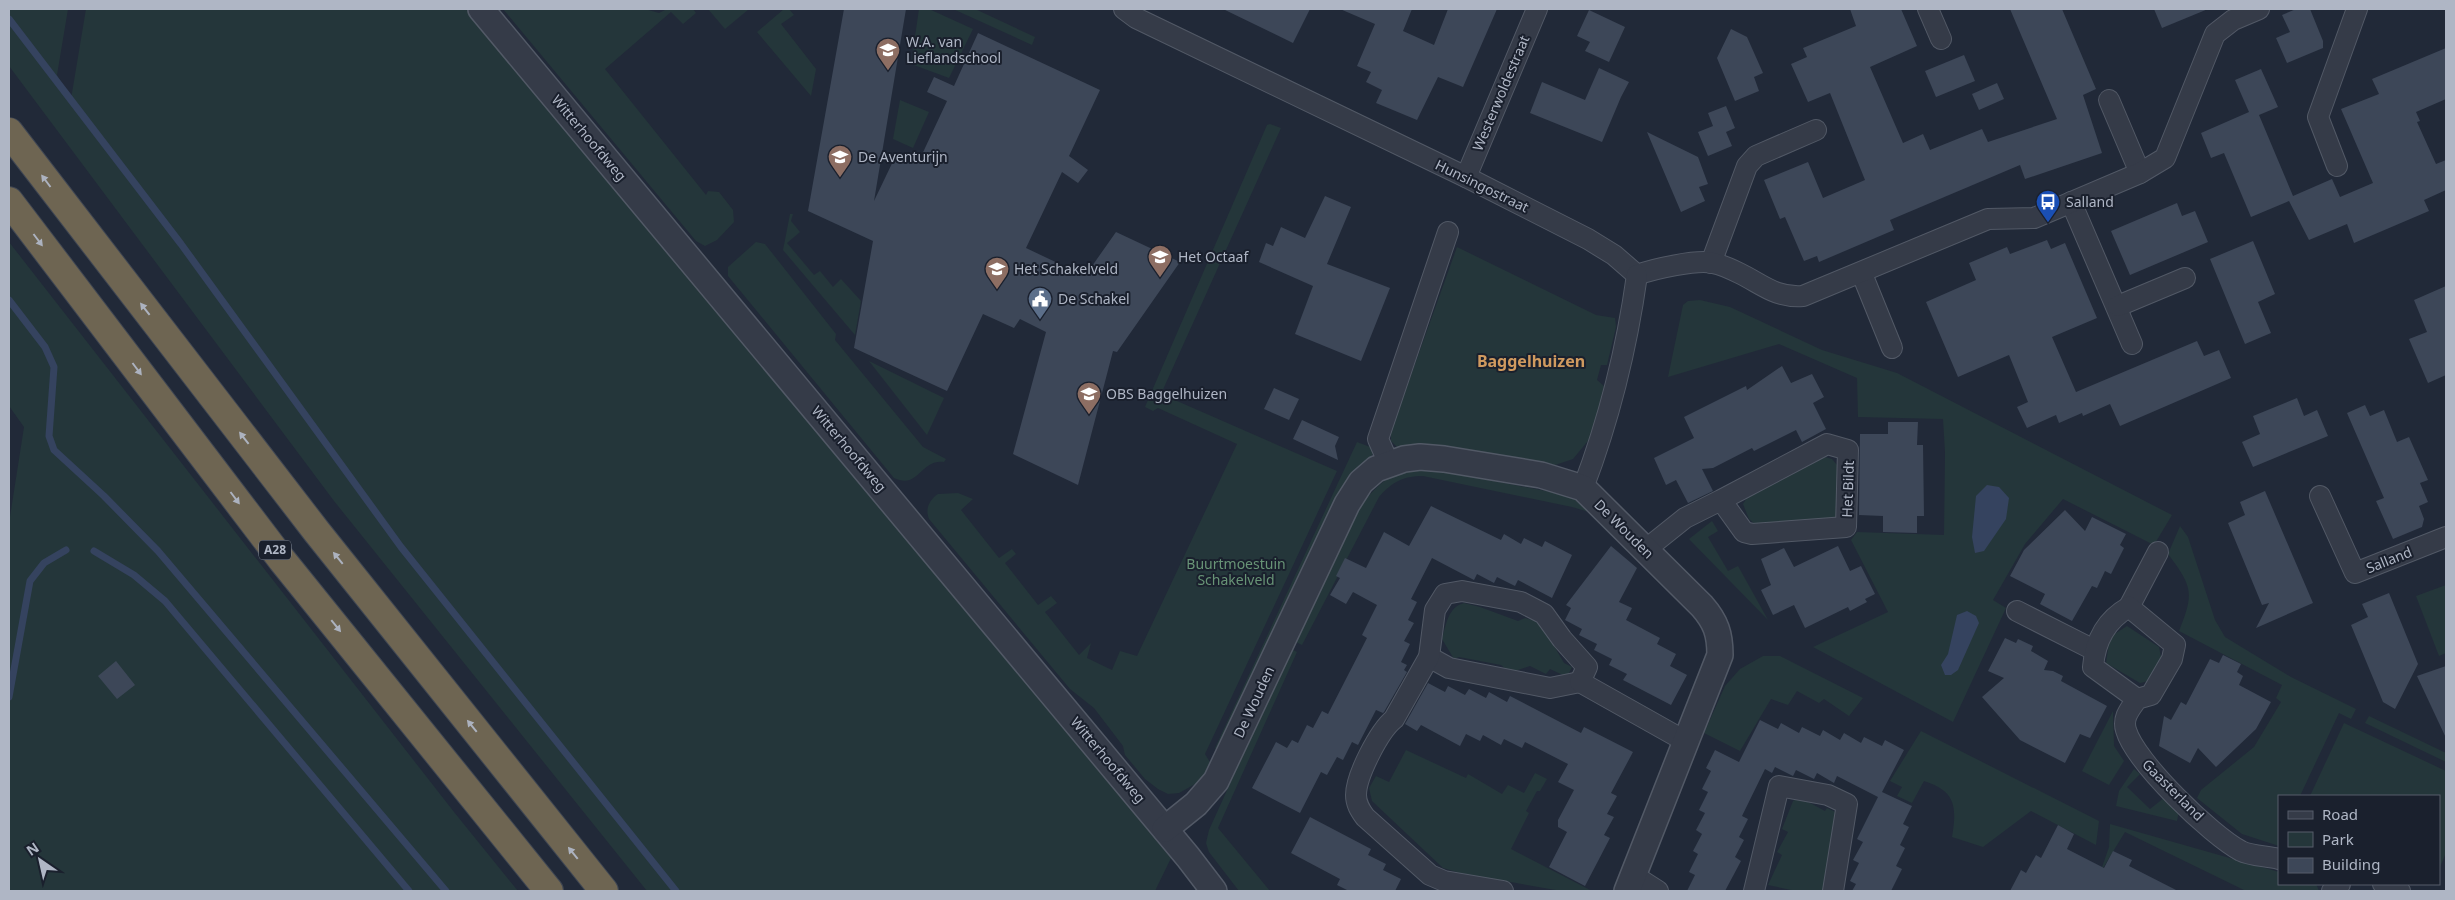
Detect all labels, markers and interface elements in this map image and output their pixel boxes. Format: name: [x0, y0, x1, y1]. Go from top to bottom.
place label: W.A. van Lieflandschool: [906, 32, 1001, 67]
street label: Westerwoldestraat: [1468, 32, 1533, 153]
school or university icon: W.A. van Lieflandschool: [875, 37, 901, 71]
street label: Witterhoofdweg: [548, 91, 631, 185]
school or university icon: De Aventurijn: [827, 144, 853, 178]
place label: De Aventurijn: [858, 147, 948, 166]
street label: Hunsingostraat: [1432, 155, 1532, 216]
one-way arrow: [41, 174, 51, 188]
bus stop icon: Salland: [2035, 189, 2061, 223]
place label: Salland: [2066, 192, 2114, 211]
one-way arrow: [33, 233, 44, 246]
school or university icon: Het Octaaf: [1147, 244, 1173, 278]
place label: Het Octaaf: [1178, 247, 1249, 266]
school or university icon: Het Schakelveld: [984, 256, 1010, 290]
place label: Het Schakelveld: [1014, 259, 1118, 278]
public building icon: De Schakel: [1027, 286, 1053, 320]
place label: De Schakel: [1058, 289, 1130, 308]
one-way arrow: [140, 303, 151, 316]
district label: Baggelhuizen: [1477, 350, 1585, 372]
one-way arrow: [132, 362, 142, 376]
school or university icon: OBS Baggelhuizen: [1076, 381, 1102, 415]
place label: OBS Baggelhuizen: [1106, 384, 1227, 403]
street label: Witterhoofdweg: [808, 402, 891, 496]
one-way arrow: [239, 432, 250, 445]
street label: Het Bildt: [1837, 460, 1858, 518]
one-way arrow: [230, 491, 241, 504]
street label: De Wouden: [1590, 495, 1658, 563]
road number: A28: [259, 540, 291, 560]
street label: Salland: [2363, 542, 2415, 577]
one-way arrow: [332, 552, 343, 565]
park label: Buurtmoestuin Schakelveld: [1186, 554, 1286, 589]
one-way arrow: [330, 619, 341, 632]
street label: De Wouden: [1229, 663, 1278, 741]
street label: Witterhoofdweg: [1067, 713, 1150, 807]
one-way arrow: [466, 720, 477, 733]
street label: Gaasterland: [2138, 755, 2208, 825]
legend: [2278, 795, 2440, 885]
text: Road: [2322, 804, 2358, 824]
text: Park: [2322, 829, 2354, 849]
north arrow: [15, 835, 65, 885]
text: N: [22, 838, 42, 860]
one-way arrow: [568, 847, 579, 860]
text: Building: [2322, 854, 2380, 874]

